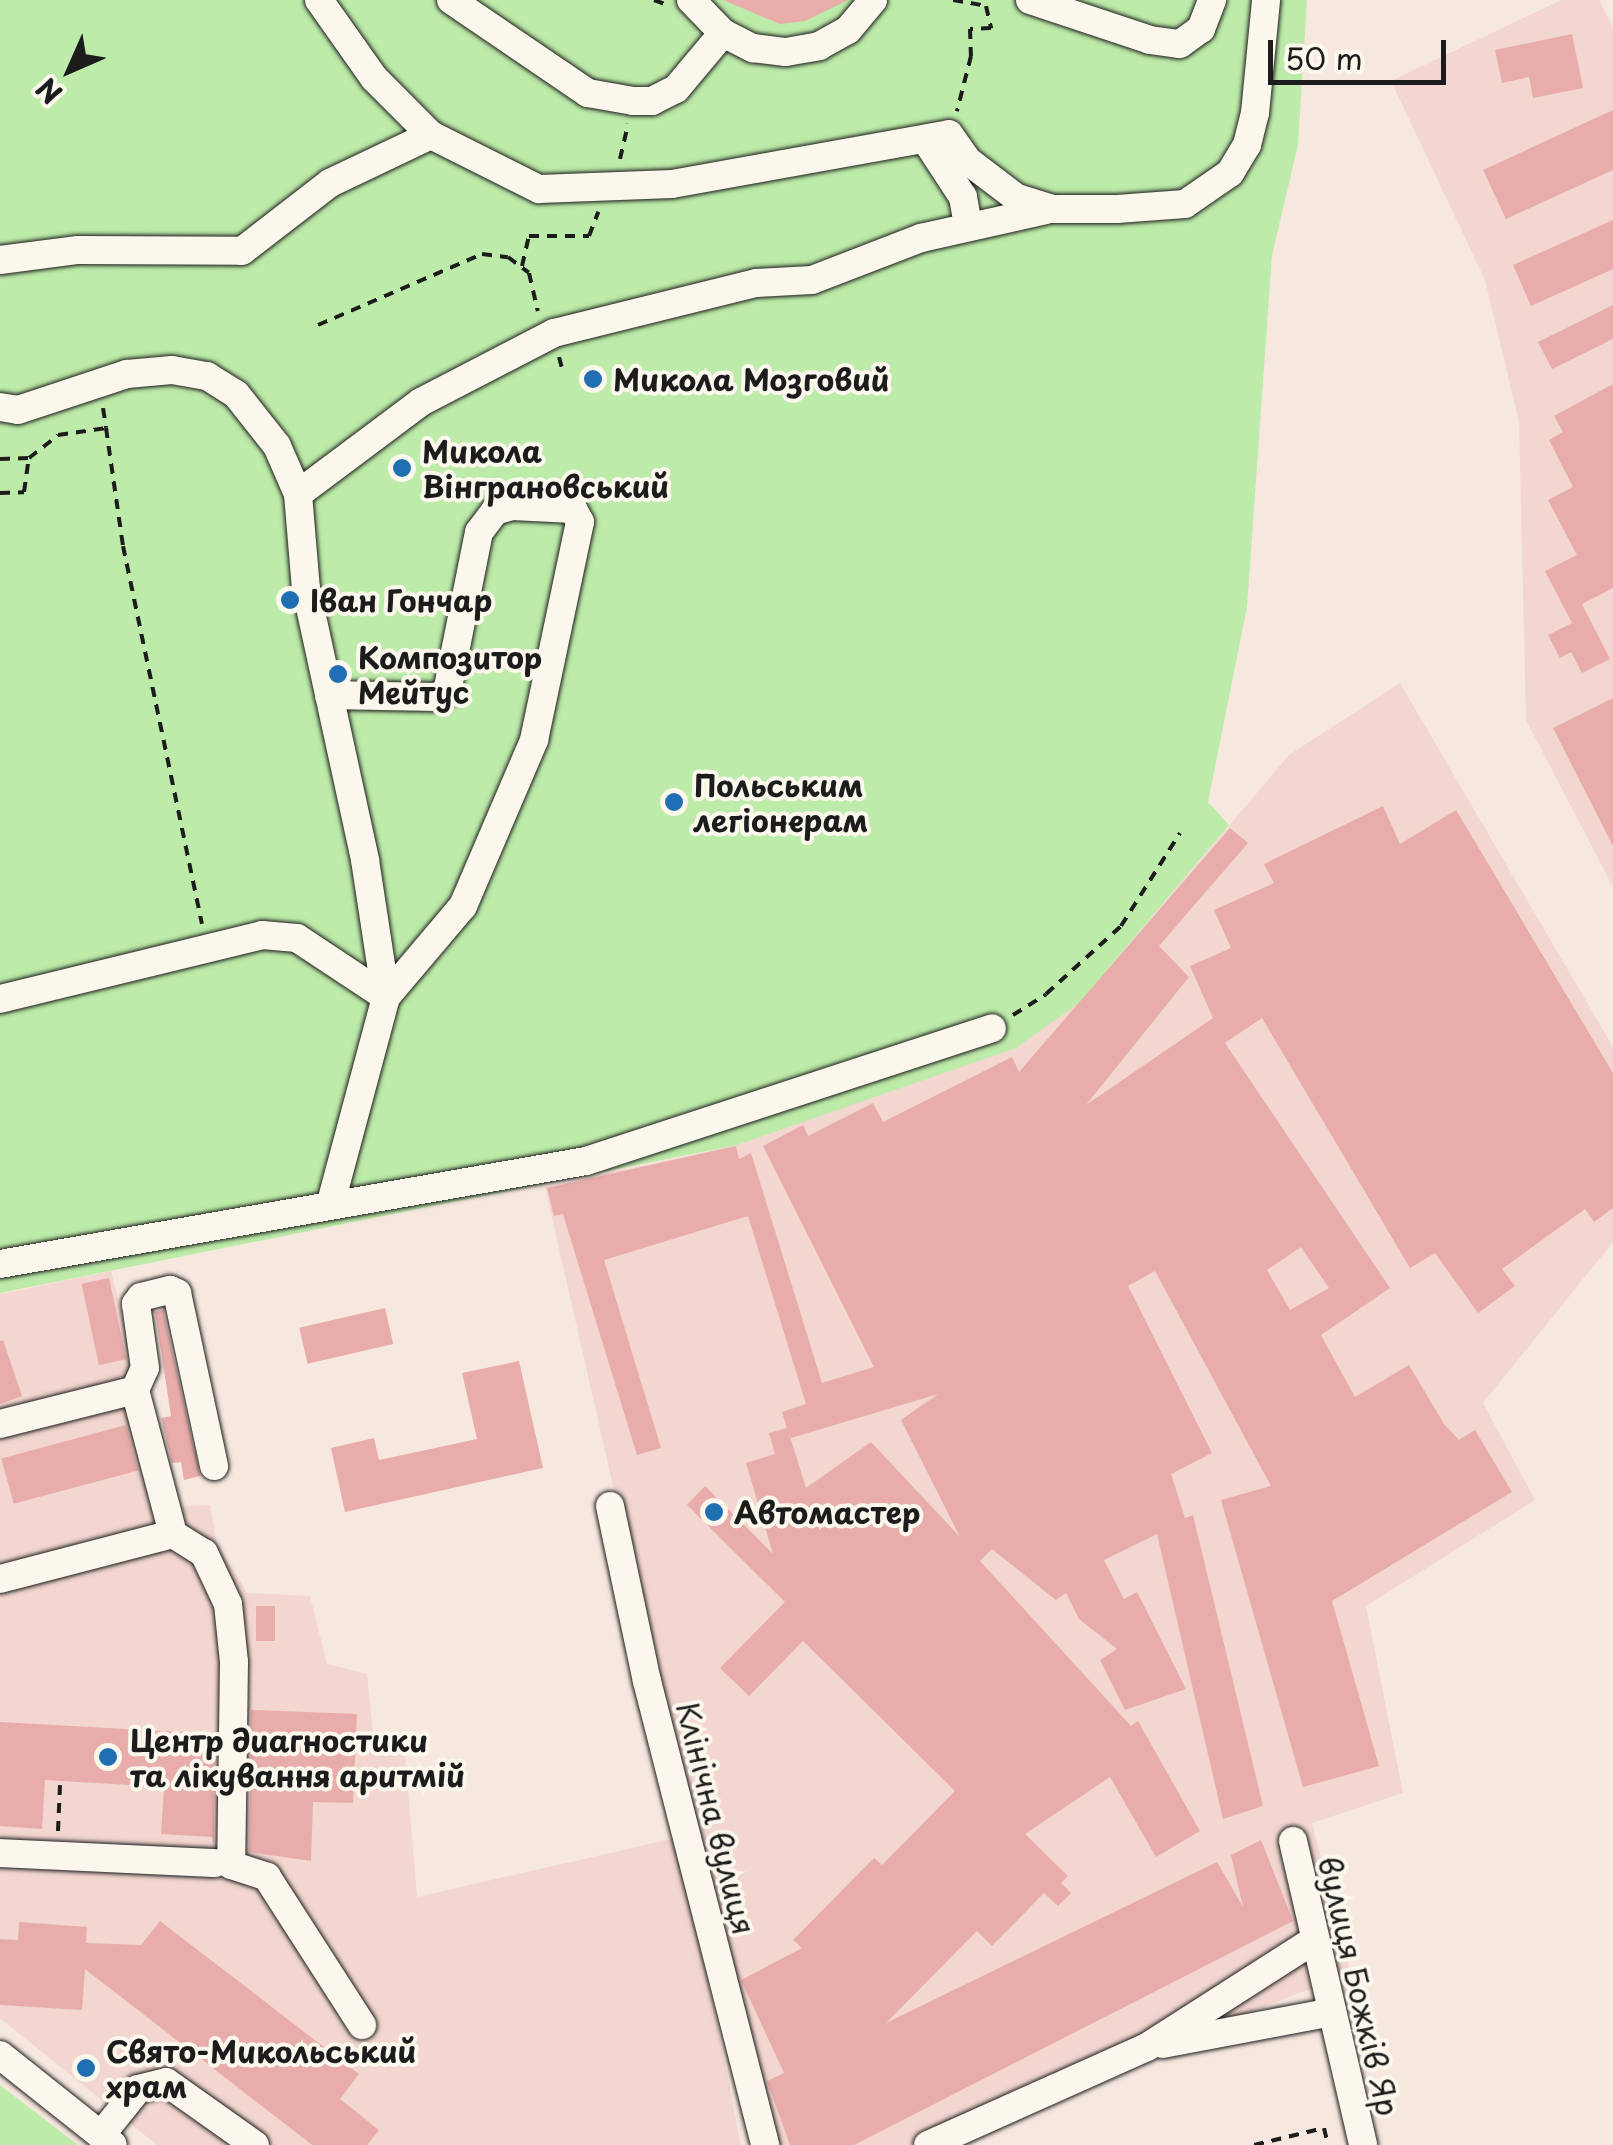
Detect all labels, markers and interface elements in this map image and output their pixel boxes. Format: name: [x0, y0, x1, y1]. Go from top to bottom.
north arrow: [20, 20, 120, 120]
scale bar: [1273, 20, 1450, 82]
text: 50 m: [1285, 35, 1363, 80]
text: N: [25, 69, 71, 115]
place label: Микола Мозговий: [613, 361, 889, 397]
marker: Микола Мозговий: [582, 368, 604, 390]
place label: Микола Вінграновський: [422, 433, 669, 504]
marker: Микола Вінграновський: [391, 457, 413, 479]
place label: Іван Гончар: [310, 582, 492, 618]
marker: Іван Гончар: [279, 589, 301, 611]
place label: Композитор Мейтус: [358, 639, 542, 710]
marker: Композитор Мейтус: [327, 663, 349, 685]
place label: Польським легіонерам: [694, 767, 869, 838]
marker: Польським легіонерам: [663, 791, 685, 813]
place label: Автомастер: [734, 1494, 920, 1530]
marker: Автомастер: [703, 1501, 725, 1523]
street label: Клінічна вулиця: [669, 1697, 763, 1939]
place label: Центр диагностики та лікування аритмій: [130, 1722, 467, 1792]
marker: Центр диагностики та лікування аритмій: [95, 1744, 121, 1770]
street label: вулиця Божків Яр: [1312, 1853, 1406, 2119]
place label: Свято-Микольський храм: [106, 2033, 416, 2104]
marker: Свято-Микольський храм: [75, 2057, 97, 2079]

